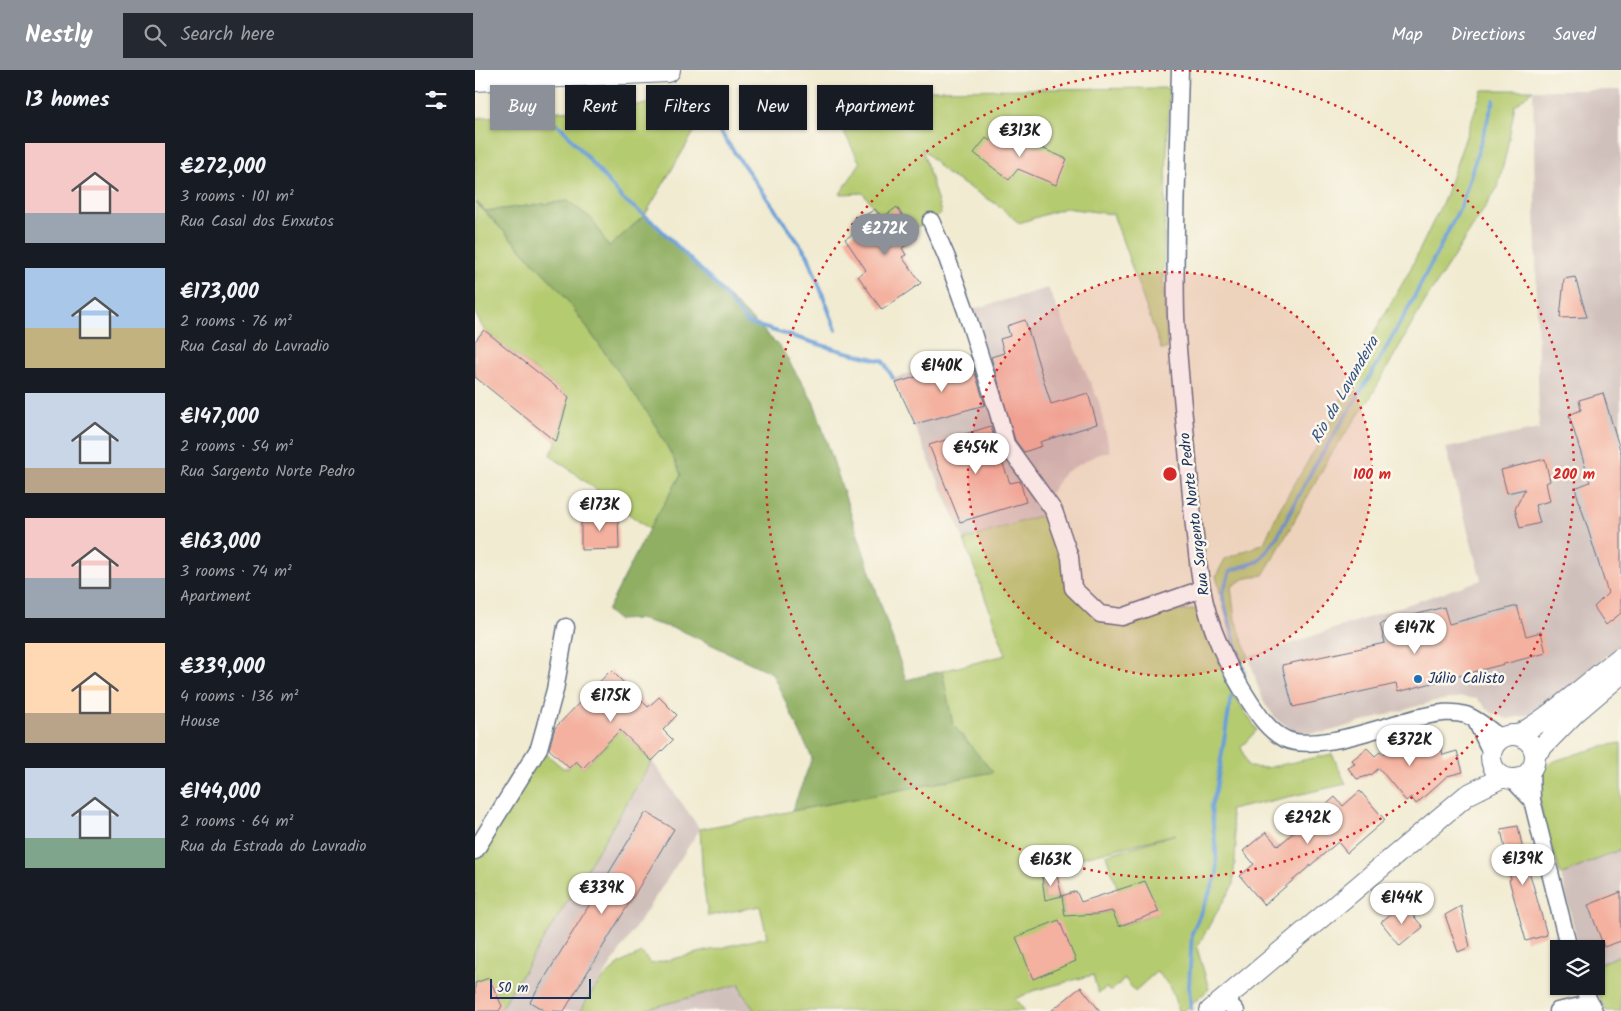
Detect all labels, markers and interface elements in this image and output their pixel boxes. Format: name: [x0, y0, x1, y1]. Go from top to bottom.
search box: [123, 13, 473, 58]
text: Nestly: [25, 16, 93, 55]
text: Search here: [181, 20, 274, 50]
icon: search: [141, 21, 169, 49]
text: Map: [1391, 21, 1423, 50]
text: Directions: [1451, 21, 1525, 50]
text: Saved: [1553, 21, 1596, 50]
text: 13 homes: [25, 84, 110, 117]
chip: Buy: [490, 85, 555, 130]
chip: Rent: [565, 85, 636, 130]
chip: Filters: [646, 85, 729, 130]
chip: New: [739, 85, 807, 130]
chip: Apartment: [817, 85, 933, 130]
icon: filters: [422, 86, 450, 114]
pin: €313K: [985, 116, 1055, 158]
text: €313K: [999, 119, 1041, 144]
text: €272,000: [180, 151, 266, 184]
icon: home: [65, 163, 125, 223]
text: 3 rooms · 101 m²: [180, 184, 294, 209]
text: Rua Casal dos Enxutos: [180, 209, 334, 234]
pin: €272K: [850, 214, 920, 256]
text: €272K: [862, 217, 908, 242]
text: €173,000: [180, 276, 259, 309]
icon: home: [65, 288, 125, 348]
text: 2 rooms · 76 m²: [180, 309, 292, 334]
water label: Rio da Lavandeira: [1304, 331, 1386, 448]
text: Rua Casal do Lavradio: [180, 334, 329, 359]
pin: €140K: [907, 350, 977, 393]
text: €140K: [921, 354, 963, 379]
text: €147,000: [180, 401, 259, 434]
icon: home: [65, 413, 125, 473]
street label: Rua Sargento Norte Pedro: [1173, 431, 1217, 597]
pin: €454K: [941, 432, 1011, 475]
text: 2 rooms · 54 m²: [180, 434, 293, 459]
text: €454K: [953, 436, 999, 461]
text: Rua Sargento Norte Pedro: [180, 459, 355, 484]
text: 100 m: [1353, 463, 1391, 487]
text: 200 m: [1553, 463, 1595, 487]
centre of rings: [1161, 465, 1179, 483]
pin: €173K: [565, 490, 635, 532]
text: €173K: [580, 493, 620, 518]
text: €163,000: [180, 526, 260, 559]
icon: home: [65, 538, 125, 598]
text: 3 rooms · 74 m²: [180, 559, 292, 584]
text: Apartment: [180, 584, 251, 609]
pin: €147K: [1380, 612, 1450, 655]
text: €147K: [1395, 616, 1435, 641]
text: €339,000: [180, 651, 265, 684]
icon: home: [65, 663, 125, 723]
place label: Júlio Calisto: [1428, 667, 1505, 691]
marker: Júlio Calisto: [1412, 673, 1424, 685]
pin: €175K: [576, 680, 646, 723]
text: 4 rooms · 136 m²: [180, 684, 298, 709]
text: €175K: [591, 684, 631, 709]
text: House: [180, 709, 220, 734]
pin: €372K: [1375, 724, 1445, 767]
text: €372K: [1387, 728, 1433, 753]
text: €144,000: [180, 776, 260, 809]
icon: home: [65, 788, 125, 848]
pin: €292K: [1273, 802, 1343, 845]
text: €292K: [1285, 806, 1331, 831]
text: 2 rooms · 64 m²: [180, 809, 293, 834]
text: Rua da Estrada do Lavradio: [180, 834, 366, 859]
pin: €163K: [1016, 844, 1086, 887]
pin: €139K: [1488, 844, 1558, 886]
text: €139K: [1502, 847, 1544, 872]
text: €163K: [1030, 848, 1072, 873]
pin: €339K: [567, 872, 637, 915]
text: €339K: [579, 876, 625, 901]
pin: €144K: [1367, 882, 1437, 925]
text: €144K: [1381, 886, 1423, 911]
map controls: [1550, 940, 1605, 995]
button: layers: [1550, 940, 1605, 995]
scale bar: [490, 976, 591, 999]
text: 50 m: [497, 977, 528, 999]

